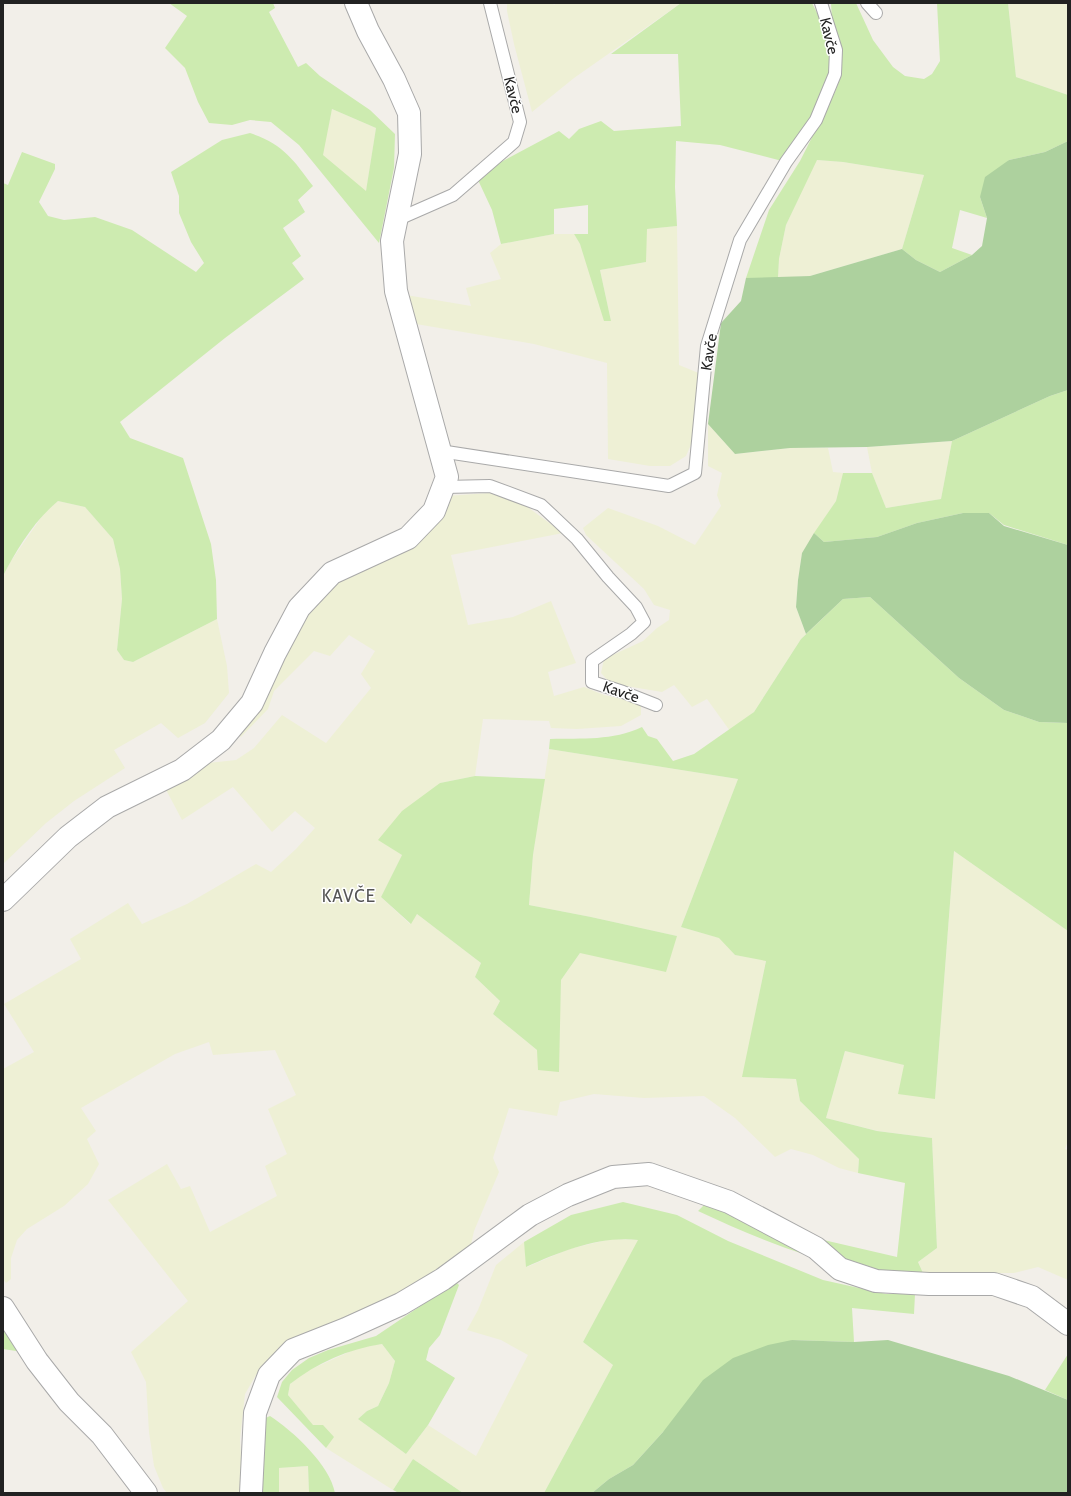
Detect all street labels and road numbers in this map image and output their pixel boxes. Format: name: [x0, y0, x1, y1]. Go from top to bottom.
street label: Kavče: [816, 16, 842, 57]
street label: Kavče: [500, 75, 526, 116]
street label: Kavče: [697, 332, 721, 372]
street label: Kavče: [600, 677, 642, 707]

